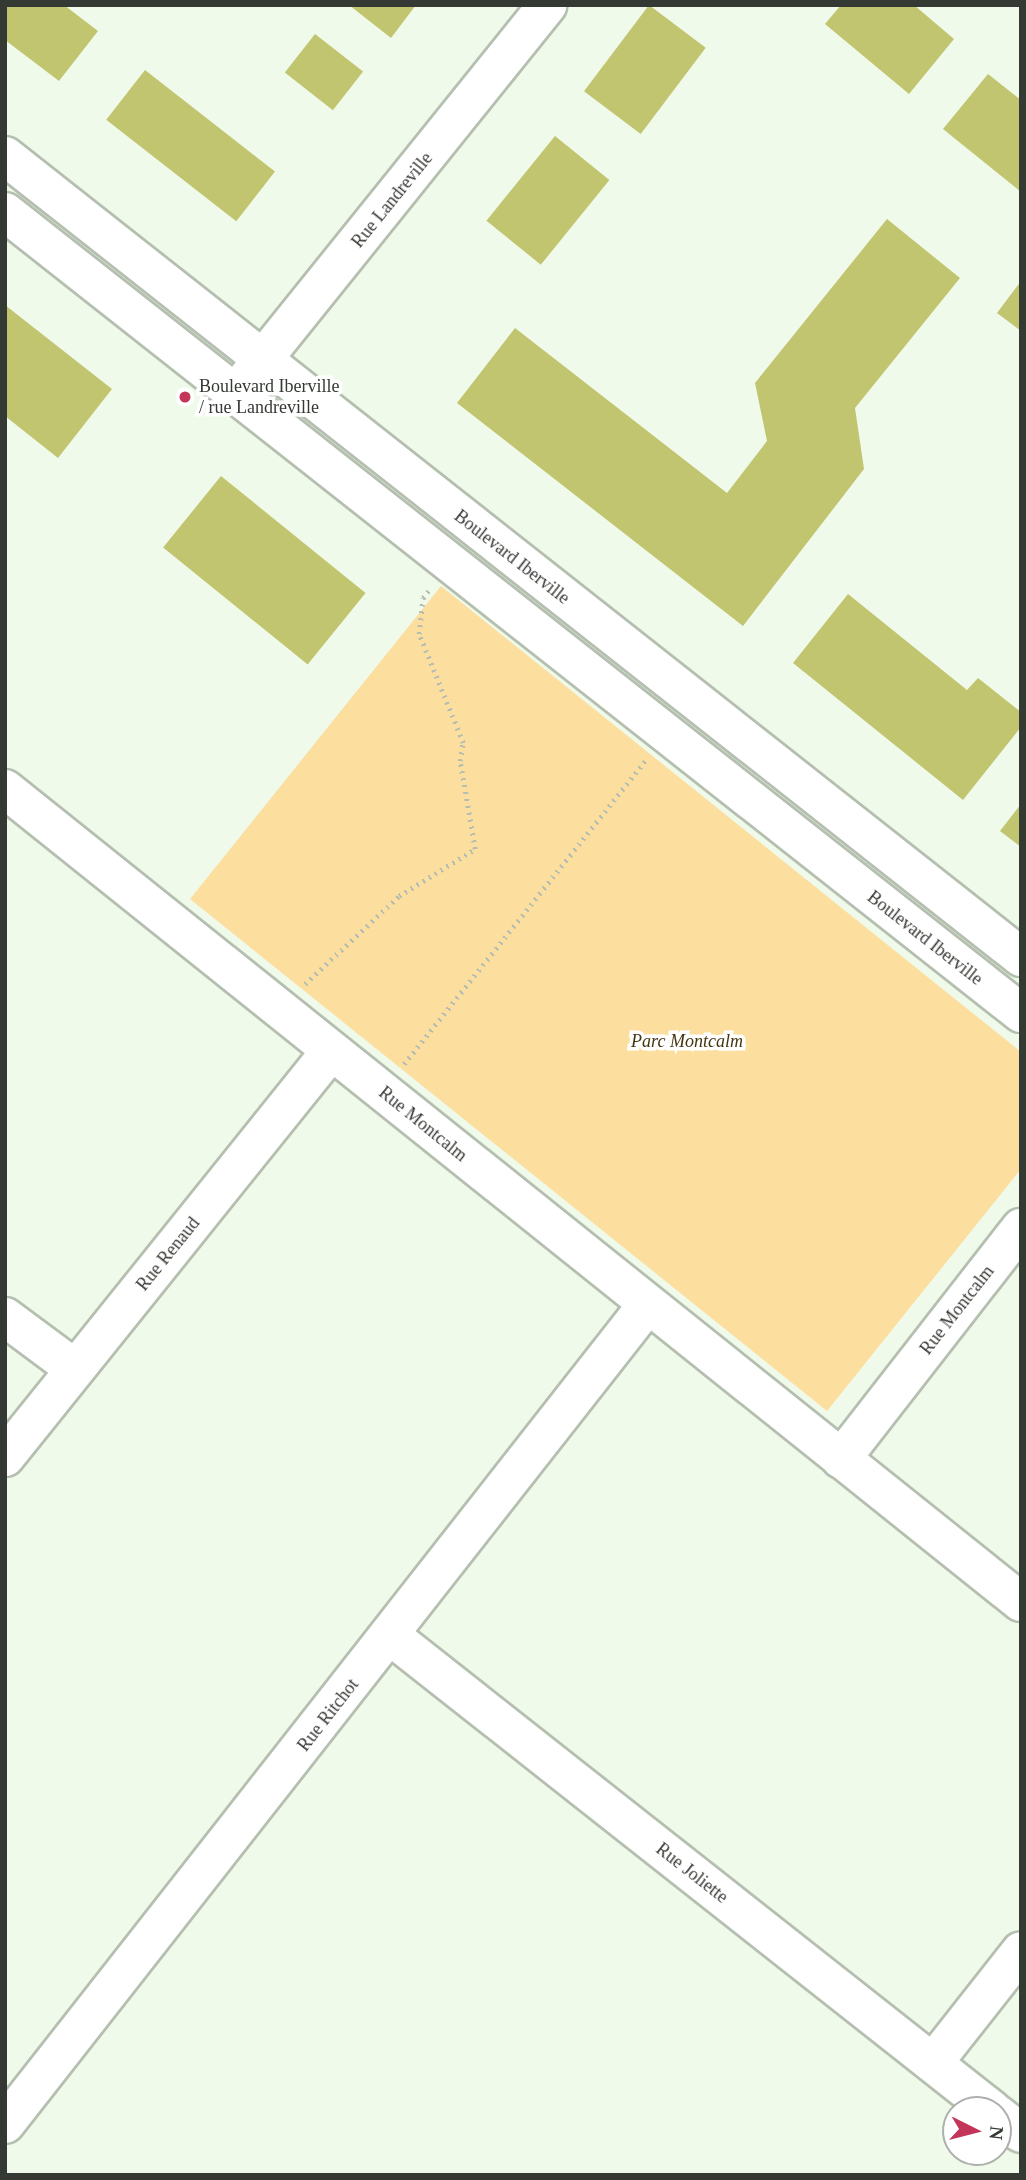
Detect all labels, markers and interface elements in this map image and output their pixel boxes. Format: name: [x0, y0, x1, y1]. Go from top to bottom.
street label: Rue Landreville: [347, 148, 437, 252]
place label: Boulevard Iberville / rue Landreville: [199, 376, 339, 418]
marker: Boulevard Iberville / rue Landreville: [177, 389, 193, 405]
street label: Boulevard Iberville: [450, 505, 574, 609]
street label: Boulevard Iberville: [863, 886, 987, 990]
park label: Parc Montcalm: [631, 1030, 743, 1052]
street label: Rue Montcalm: [374, 1082, 472, 1166]
street label: Rue Renaud: [132, 1213, 204, 1295]
street label: Rue Montcalm: [915, 1261, 999, 1359]
street label: Rue Ritchot: [293, 1674, 363, 1756]
street label: Rue Joliette: [652, 1838, 732, 1908]
north arrow: [942, 2096, 1012, 2166]
text: N: [985, 2125, 1008, 2141]

